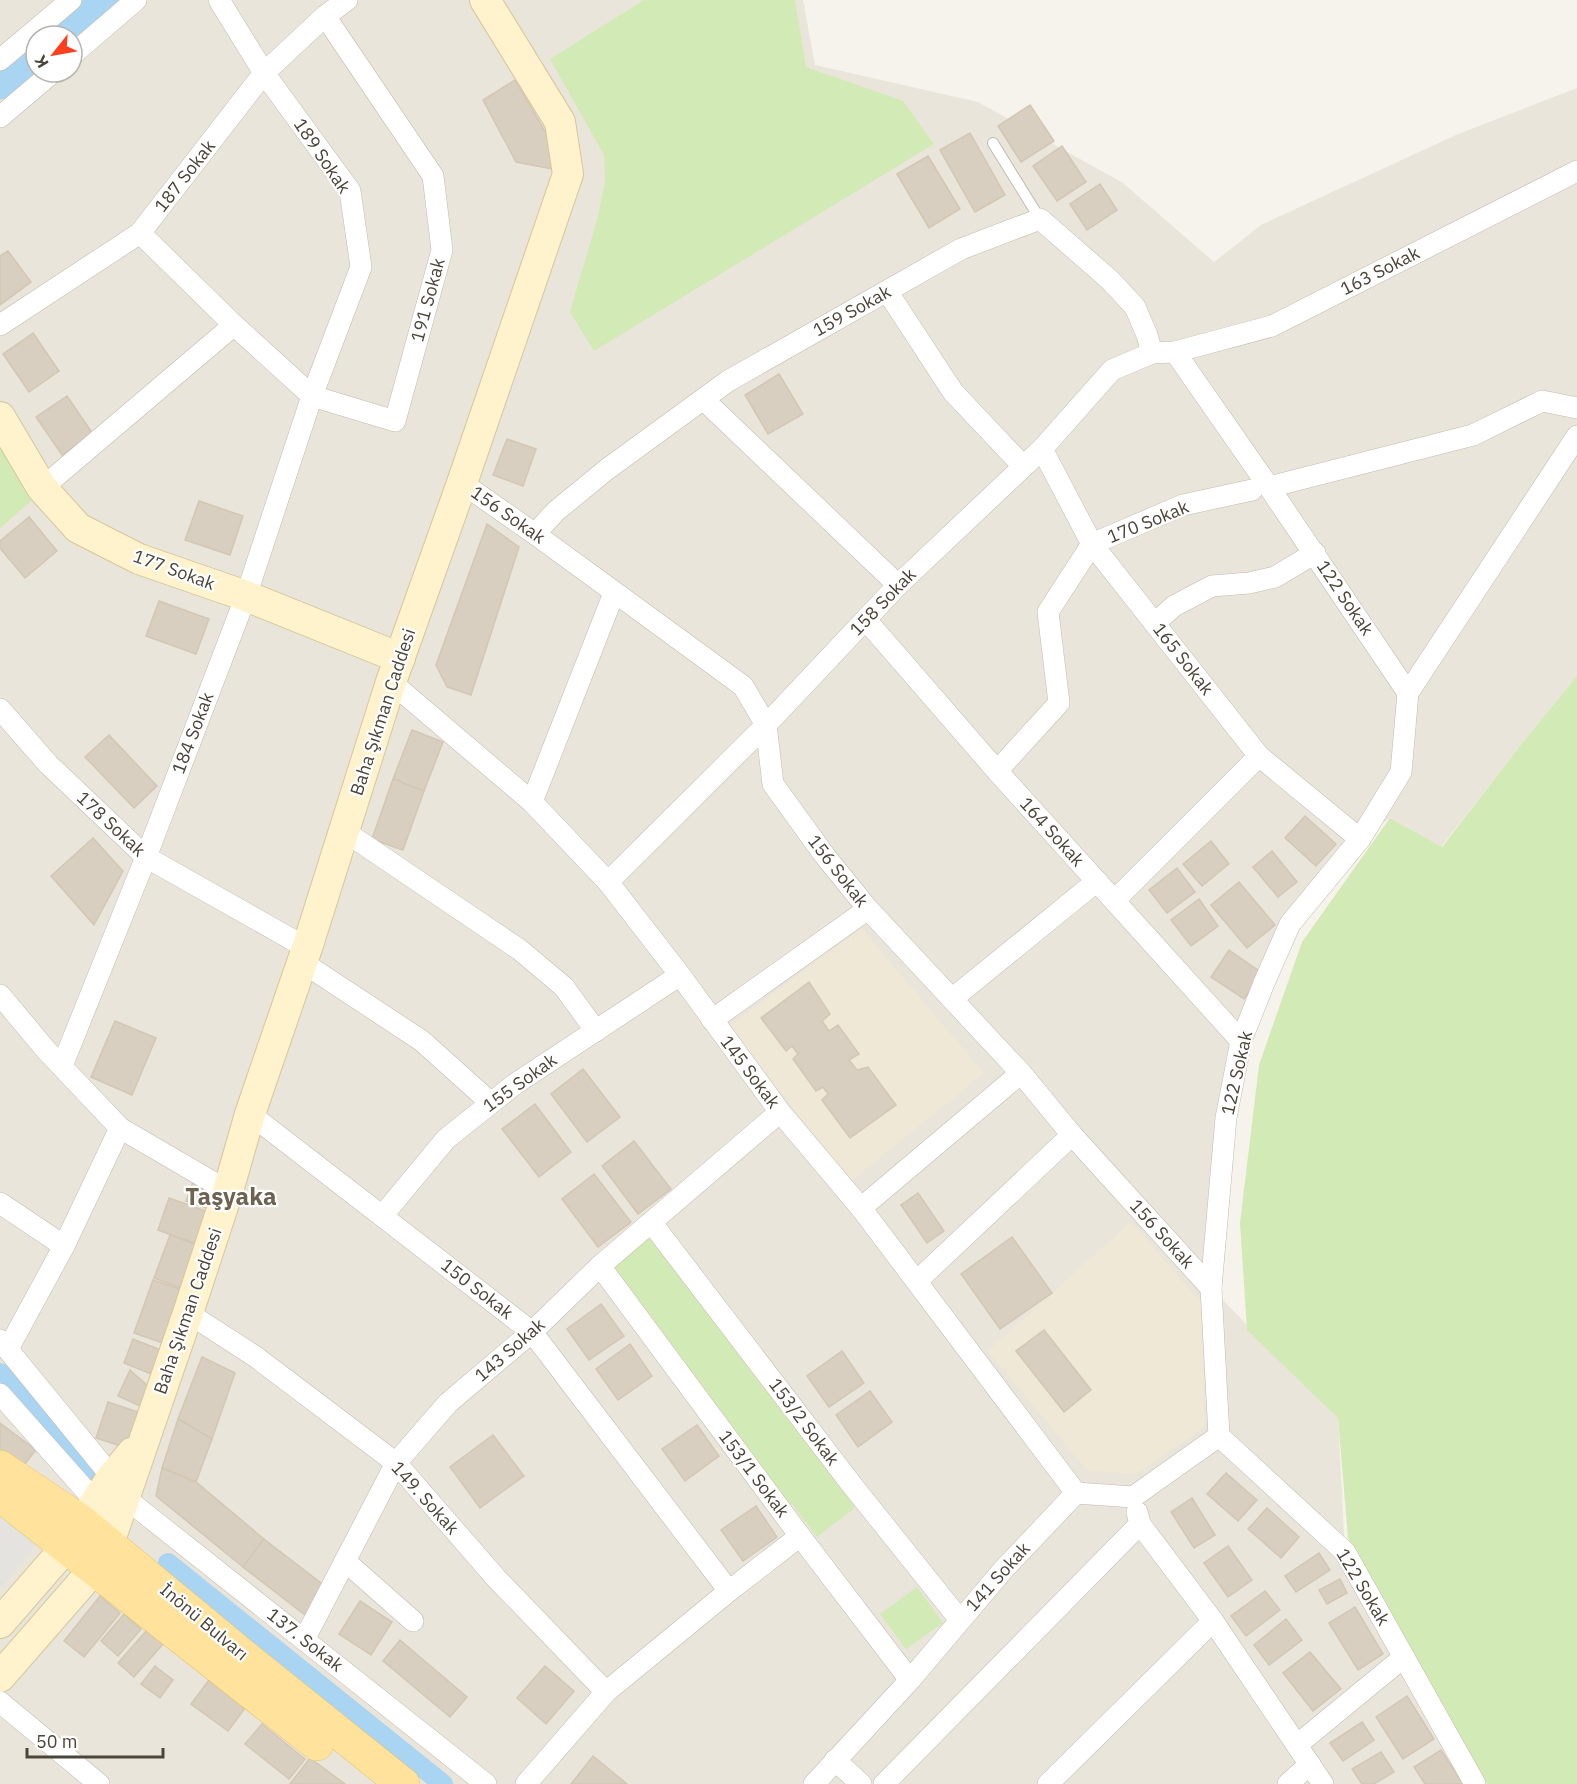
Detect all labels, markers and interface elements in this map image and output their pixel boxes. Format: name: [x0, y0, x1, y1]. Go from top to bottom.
north arrow: [24, 24, 84, 84]
text: K: [30, 52, 53, 72]
street label: 189 Sokak: [289, 114, 356, 198]
street label: 187 Sokak: [149, 134, 220, 217]
street label: 163 Sokak: [1336, 241, 1424, 300]
street label: 191 Sokak: [405, 255, 450, 344]
street label: 159 Sokak: [809, 279, 895, 341]
street label: 156 Sokak: [467, 481, 550, 549]
street label: 170 Sokak: [1104, 495, 1192, 548]
street label: 177 Sokak: [130, 544, 219, 595]
street label: 122 Sokak: [1312, 556, 1379, 640]
street label: 158 Sokak: [845, 562, 921, 640]
street label: 165 Sokak: [1148, 618, 1219, 700]
street label: Baha Şıkman Caddesi: [345, 625, 420, 798]
street label: 184 Sokak: [166, 688, 219, 777]
street label: 178 Sokak: [72, 786, 151, 862]
street label: 164 Sokak: [1015, 792, 1090, 872]
street label: 156 Sokak: [803, 830, 874, 912]
street label: 122 Sokak: [1216, 1028, 1257, 1117]
street label: 145 Sokak: [715, 1031, 786, 1113]
street label: 155 Sokak: [478, 1048, 562, 1117]
district label: Taşyaka: [185, 1180, 277, 1212]
street label: 156 Sokak: [1125, 1194, 1200, 1274]
street label: Baha Şıkman Caddesi: [148, 1225, 227, 1397]
street label: 150 Sokak: [436, 1253, 519, 1324]
street label: 143 Sokak: [470, 1313, 550, 1386]
street label: 153/2 Sokak: [764, 1373, 845, 1470]
street label: 153/1 Sokak: [714, 1425, 795, 1522]
street label: 149. Sokak: [387, 1456, 465, 1539]
street label: 141 Sokak: [960, 1537, 1035, 1616]
street label: 122 Sokak: [1332, 1544, 1396, 1630]
street label: İnönü Bulvarı: [155, 1578, 253, 1665]
street label: 137. Sokak: [263, 1603, 348, 1677]
scale bar: [27, 1721, 164, 1759]
text: 50 m: [36, 1730, 78, 1753]

